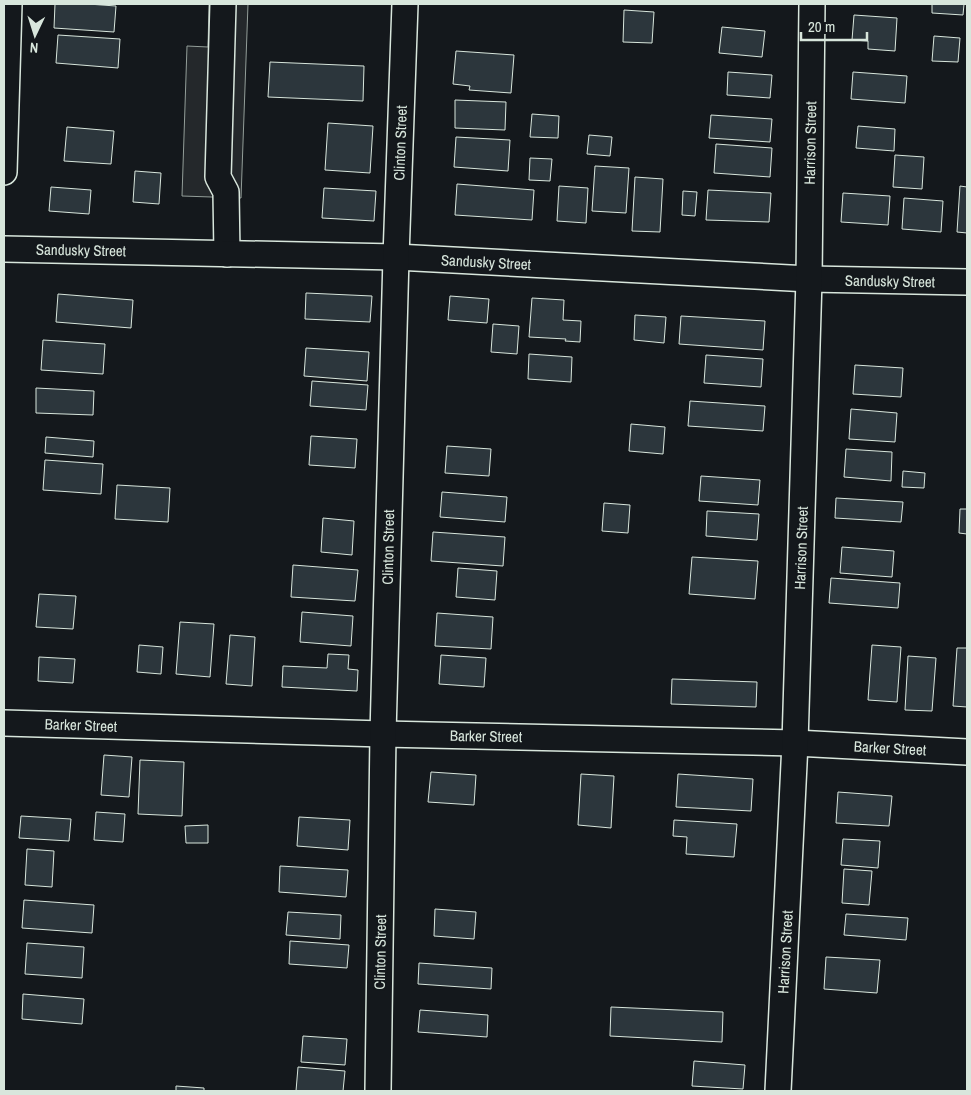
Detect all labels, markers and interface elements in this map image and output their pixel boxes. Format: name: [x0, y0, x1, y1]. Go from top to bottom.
north arrow: [10, 10, 60, 60]
scale bar: [801, 10, 867, 42]
text: 20 m: [808, 16, 835, 37]
text: N: [29, 39, 39, 57]
street label: Harrison Street: [799, 101, 821, 185]
street label: Clinton Street: [388, 104, 412, 181]
street label: Sandusky Street: [36, 239, 127, 261]
street label: Sandusky Street: [440, 249, 532, 275]
street label: Sandusky Street: [845, 270, 936, 292]
street label: Harrison Street: [789, 505, 813, 590]
street label: Clinton Street: [377, 509, 399, 585]
street label: Barker Street: [44, 713, 118, 737]
street label: Barker Street: [450, 725, 523, 747]
street label: Barker Street: [853, 736, 927, 760]
street label: Harrison Street: [772, 909, 798, 994]
street label: Clinton Street: [369, 914, 391, 990]

